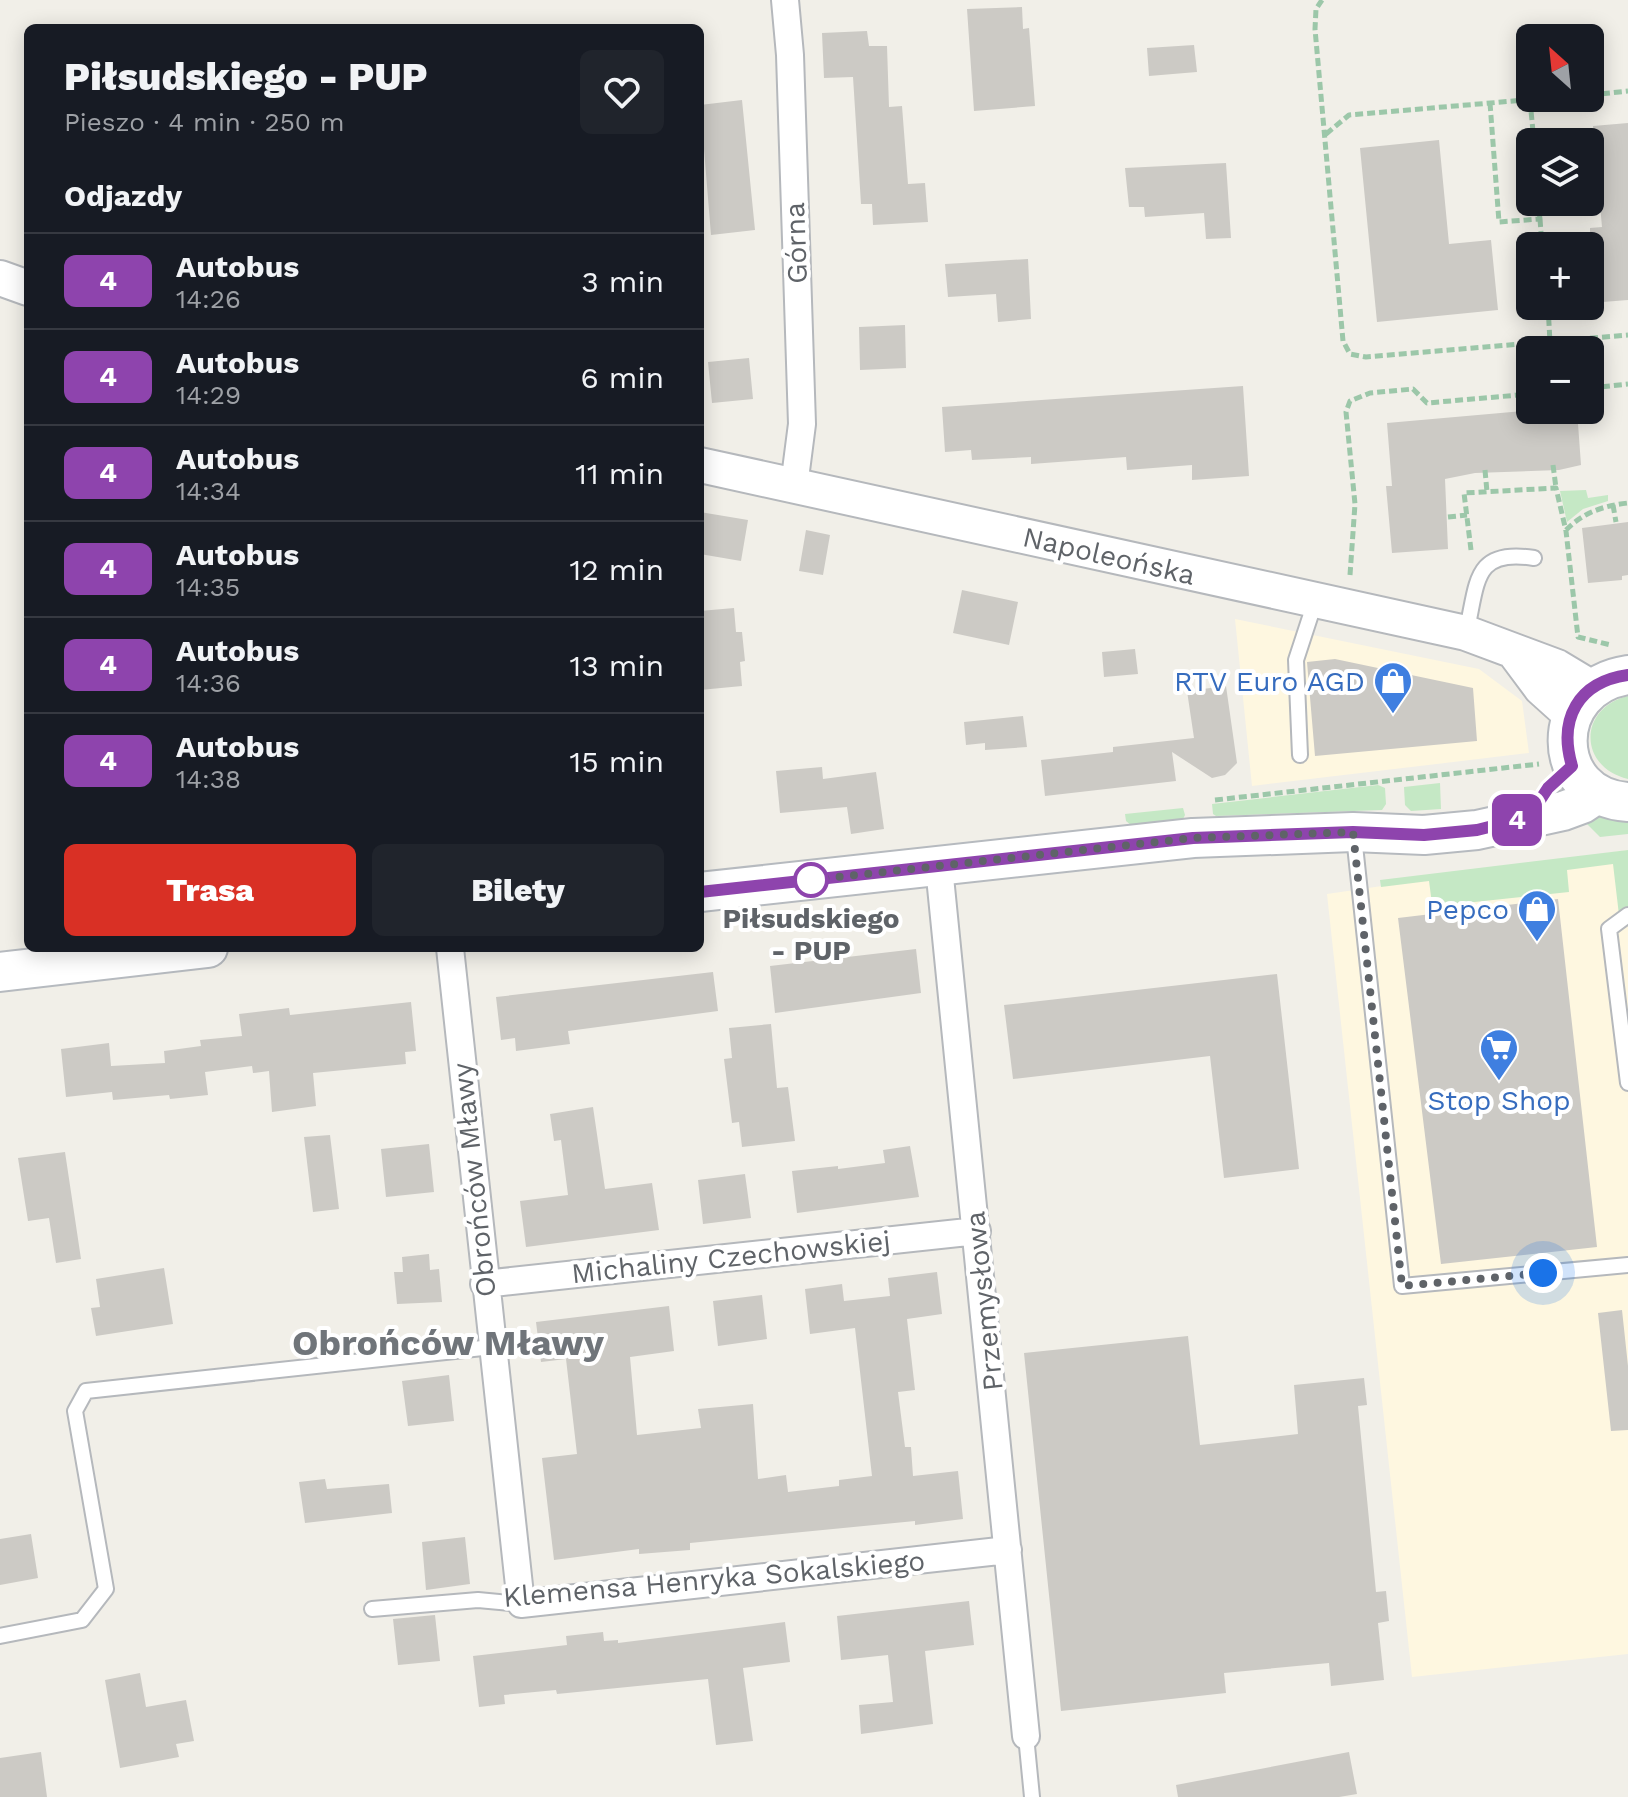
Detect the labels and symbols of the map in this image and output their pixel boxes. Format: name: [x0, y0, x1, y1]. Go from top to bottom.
north arrow: [1516, 24, 1604, 112]
street label: Górna: [778, 201, 814, 284]
street label: Napoleońska: [1020, 520, 1198, 592]
shop icon: RTV Euro AGD: [1372, 660, 1414, 715]
place label: RTV Euro AGD: [1174, 665, 1365, 698]
line badge: 4: [1491, 794, 1543, 846]
marker: Piłsudskiego - PUP: [794, 863, 828, 897]
shop icon: Pepco: [1516, 888, 1558, 943]
place label: Pepco: [1426, 893, 1509, 926]
place label: Piłsudskiego - PUP: [722, 902, 900, 967]
supermarket icon: Stop Shop: [1478, 1027, 1520, 1082]
street label: Obrońców Mławy: [445, 1061, 503, 1299]
place label: Stop Shop: [1427, 1084, 1571, 1117]
street label: Przemysłowa: [958, 1210, 1010, 1392]
street label: Michaliny Czechowskiej: [570, 1224, 892, 1290]
your location: [1523, 1253, 1563, 1293]
district label: Obrońców Mławy: [292, 1322, 605, 1364]
street label: Klemensa Henryka Sokalskiego: [502, 1544, 926, 1614]

